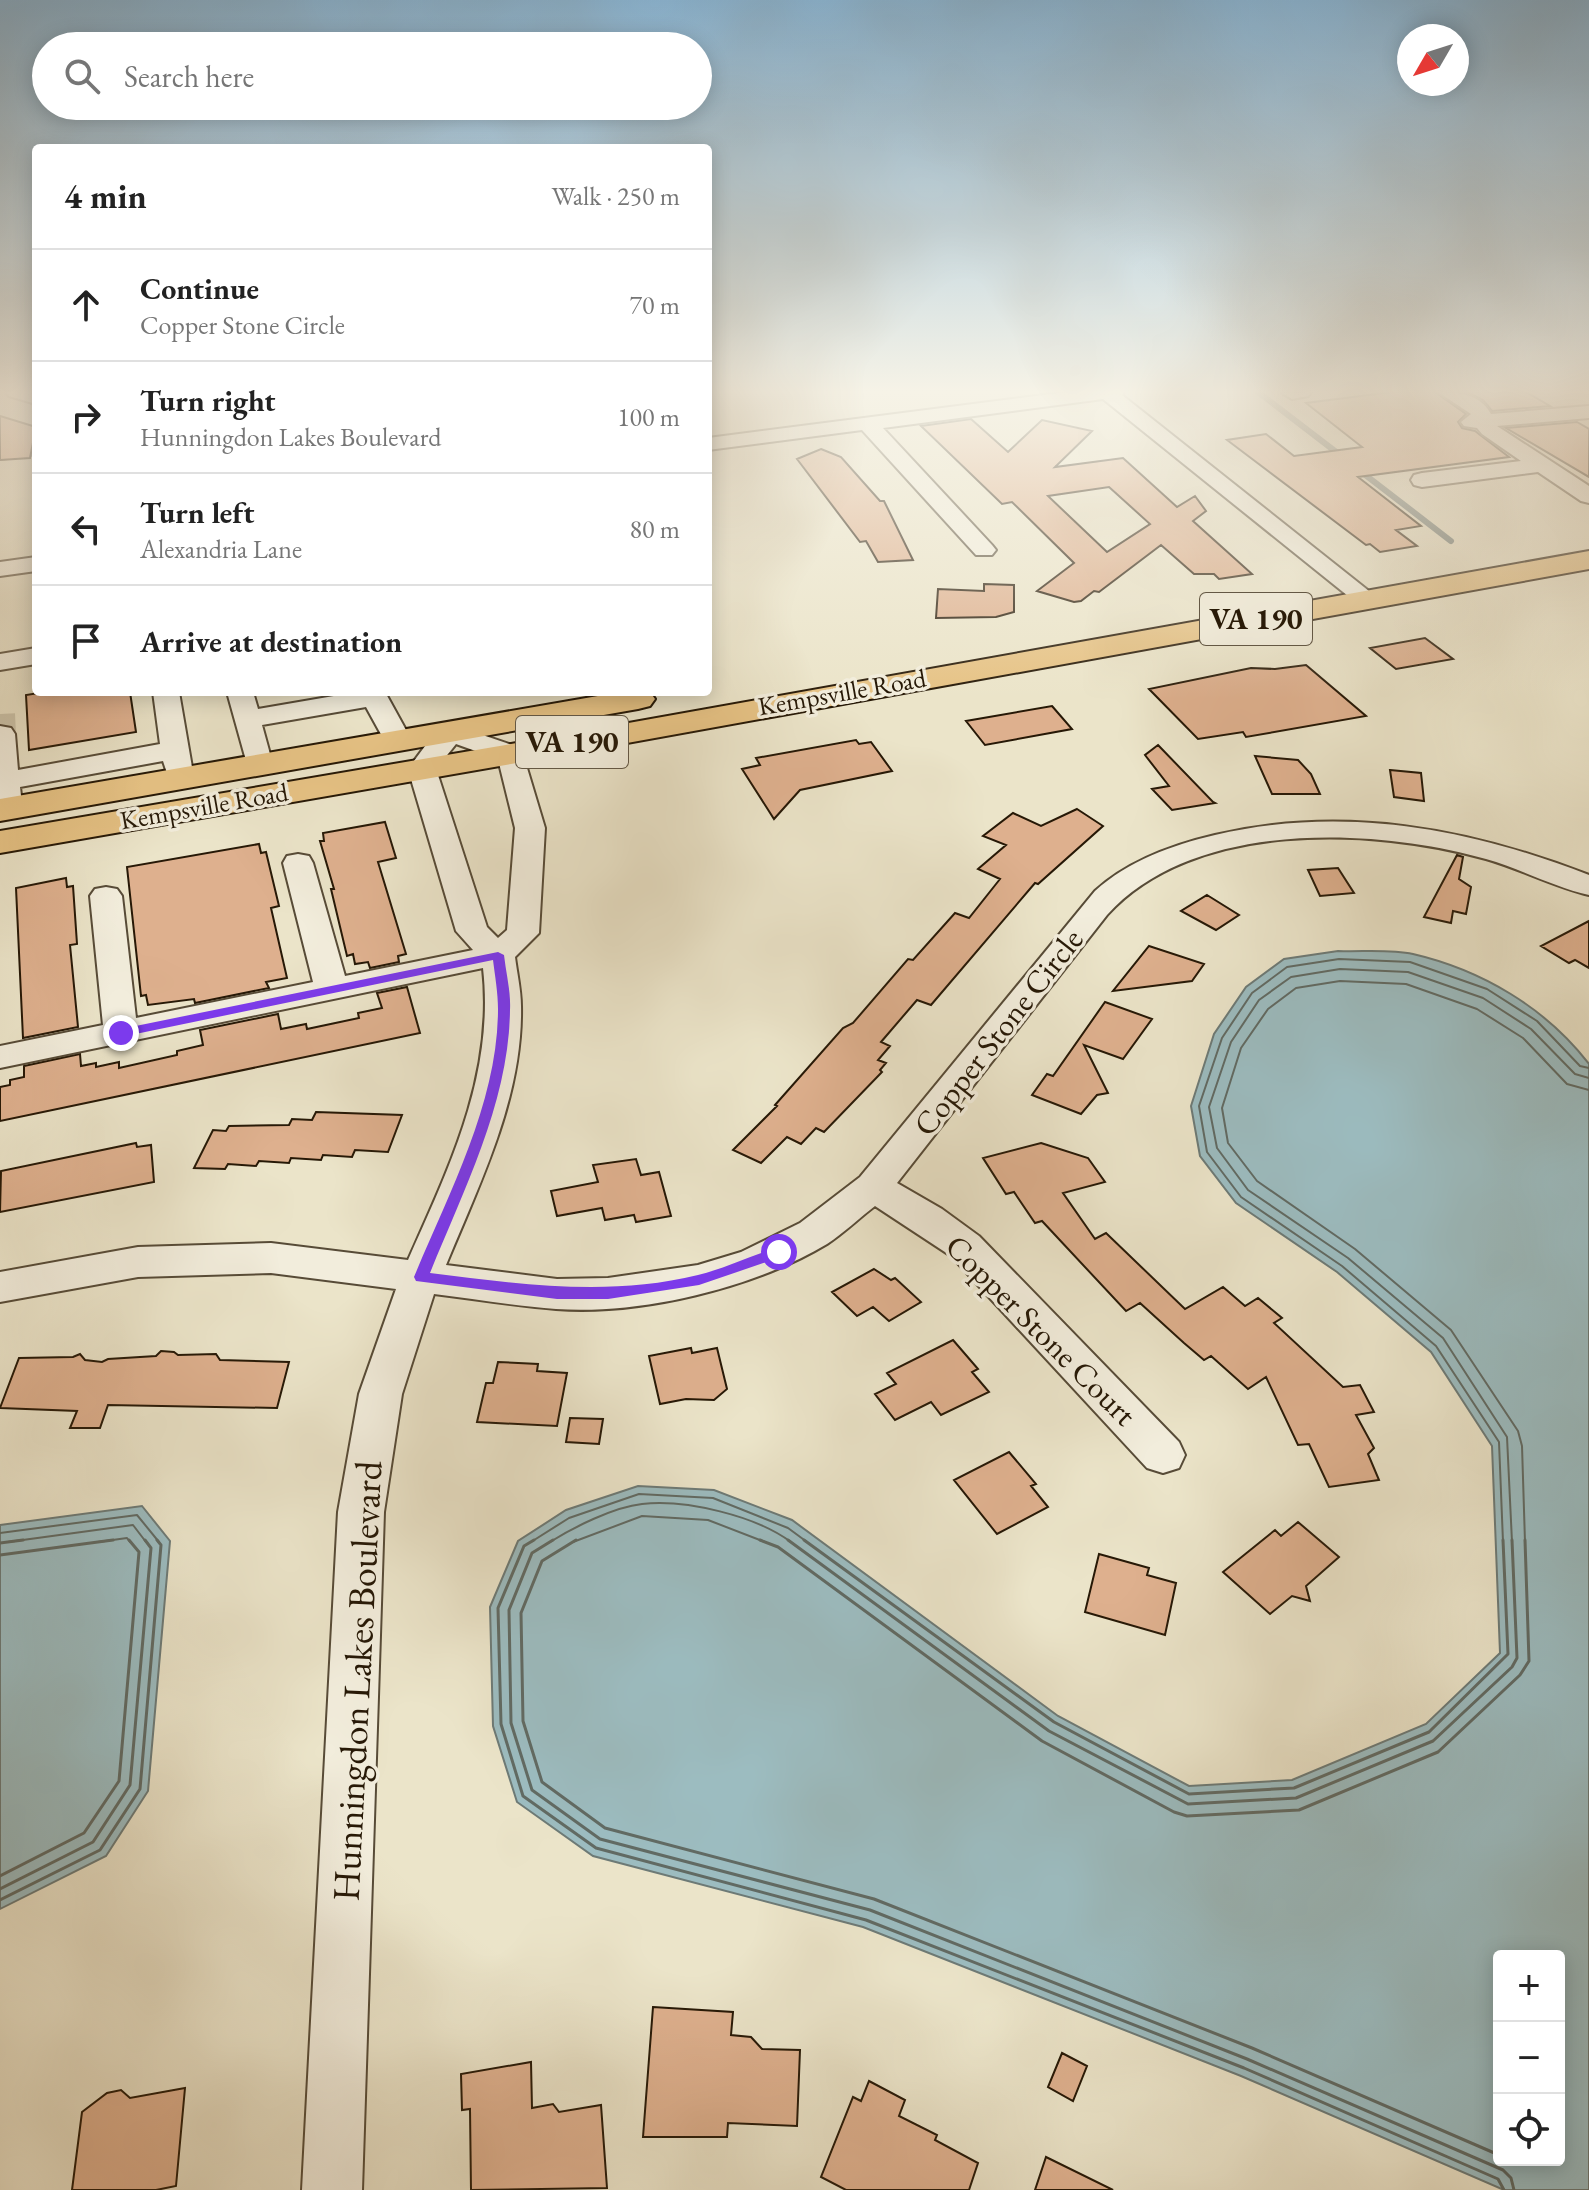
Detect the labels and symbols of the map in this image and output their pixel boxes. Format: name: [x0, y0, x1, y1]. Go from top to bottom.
north arrow: [1397, 24, 1469, 96]
road number: VA 190: [1200, 593, 1312, 645]
street label: Kempsville Road: [755, 660, 929, 723]
road number: VA 190: [516, 716, 628, 768]
street label: Kempsville Road: [117, 774, 291, 837]
street label: Copper Stone Circle: [904, 920, 1092, 1144]
route end: [103, 1015, 139, 1051]
street label: Copper Stone Court: [936, 1225, 1146, 1435]
route start: [761, 1234, 797, 1270]
street label: Hunningdon Lakes Boulevard: [321, 1459, 393, 1902]

